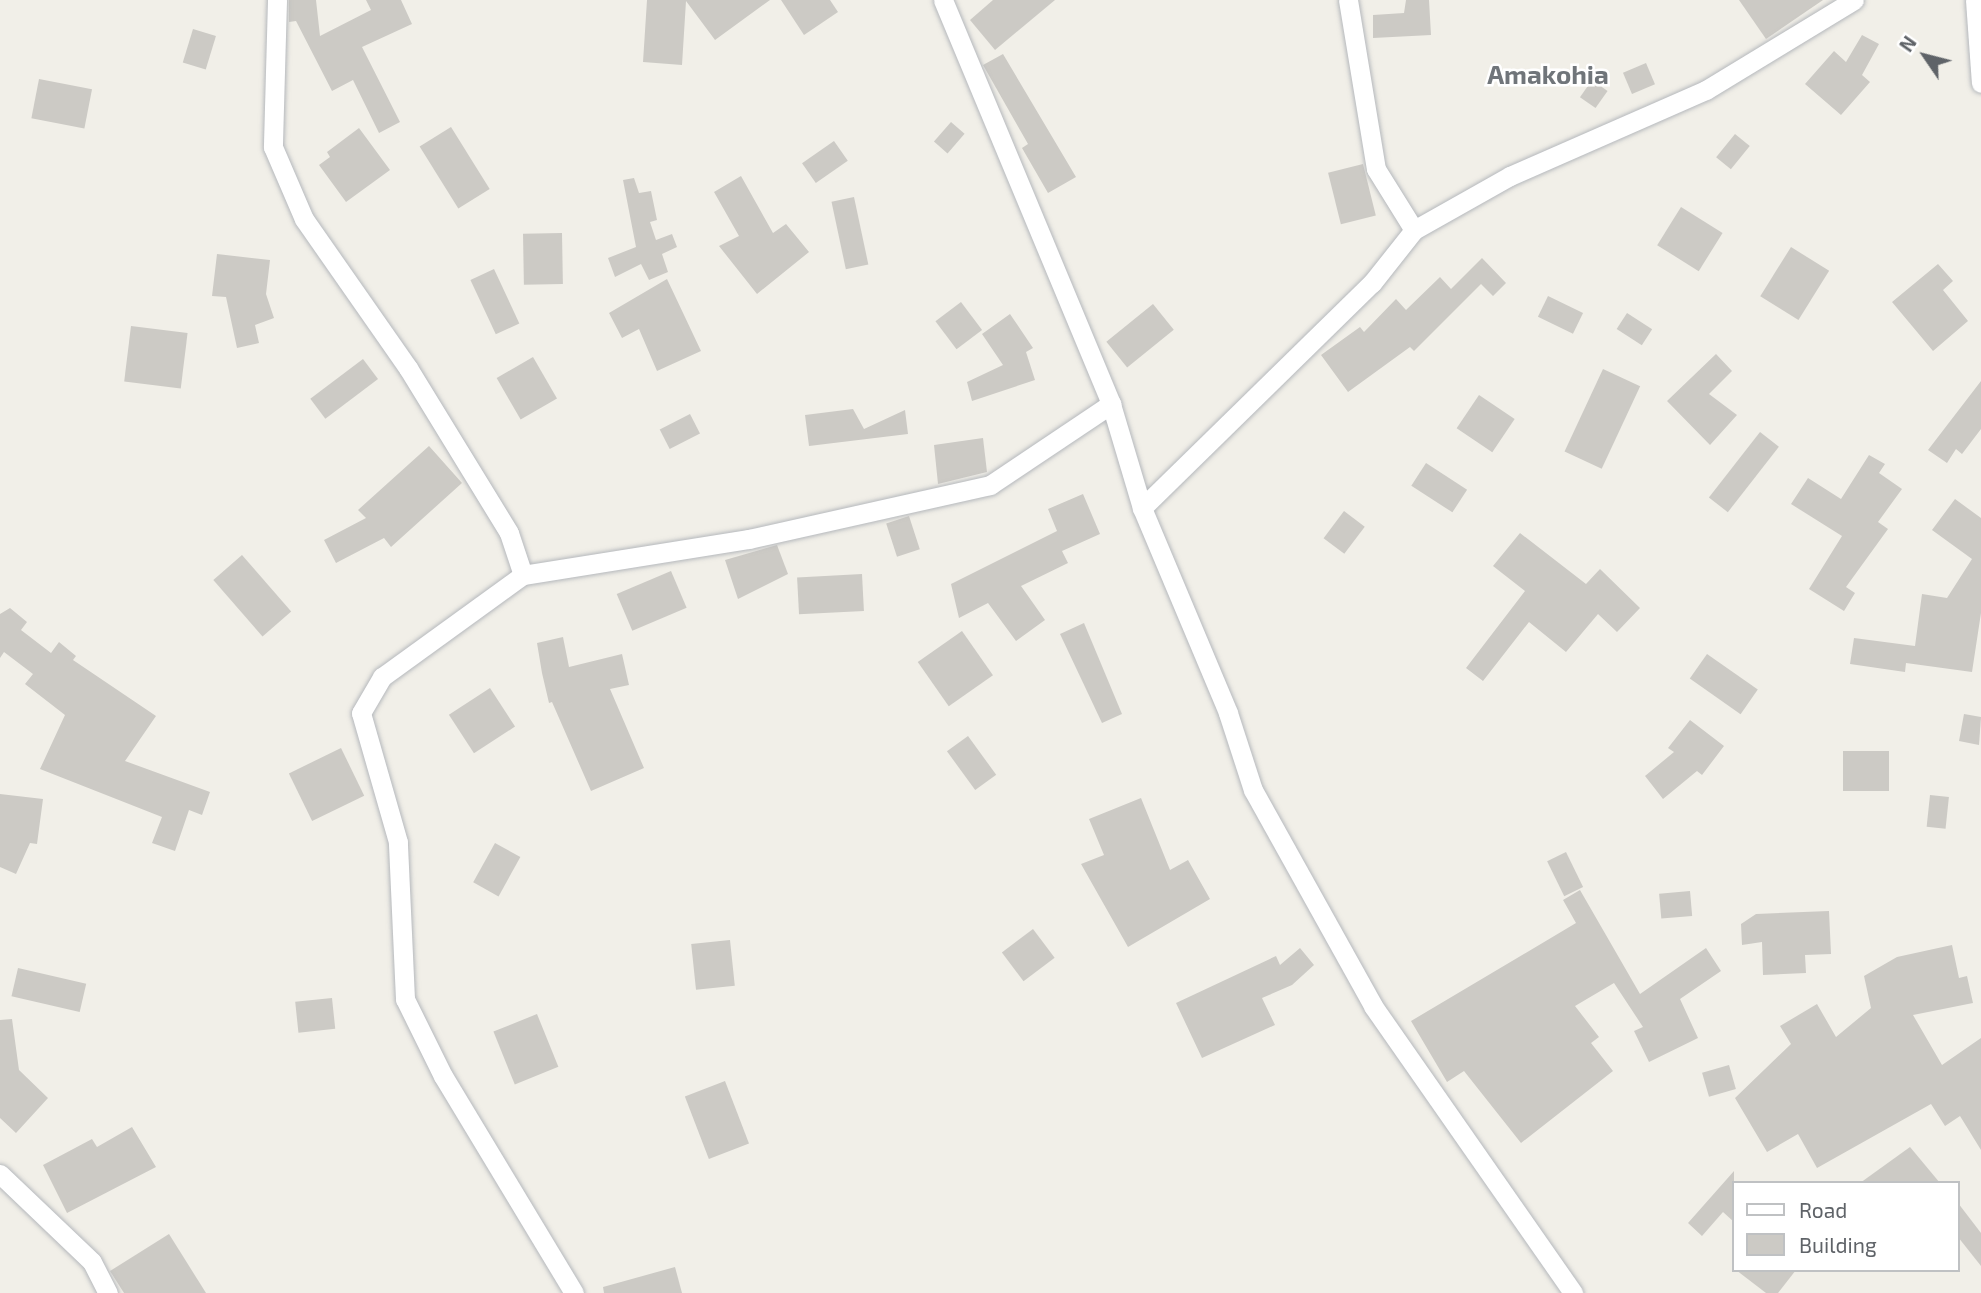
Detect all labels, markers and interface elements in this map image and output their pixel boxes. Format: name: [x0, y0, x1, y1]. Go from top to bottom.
north arrow: [1890, 21, 1960, 91]
text: N: [1894, 31, 1921, 56]
district label: Amakohia: [1487, 58, 1609, 90]
legend: [1732, 1181, 1960, 1272]
text: Road: [1799, 1197, 1847, 1222]
text: Building: [1799, 1232, 1877, 1257]

